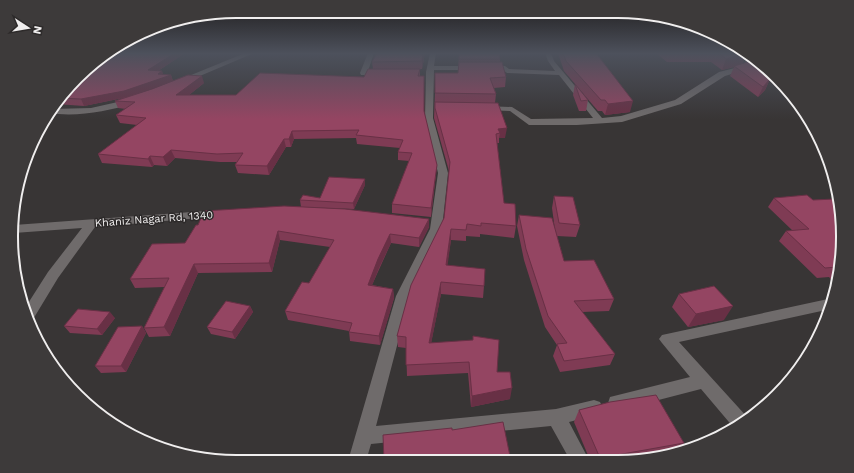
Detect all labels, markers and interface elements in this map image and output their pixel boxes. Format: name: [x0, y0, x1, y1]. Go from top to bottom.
north arrow: [8, 8, 48, 48]
text: N: [30, 25, 44, 35]
street label: Khaniz Nagar Rd, 1340: [94, 208, 214, 230]

